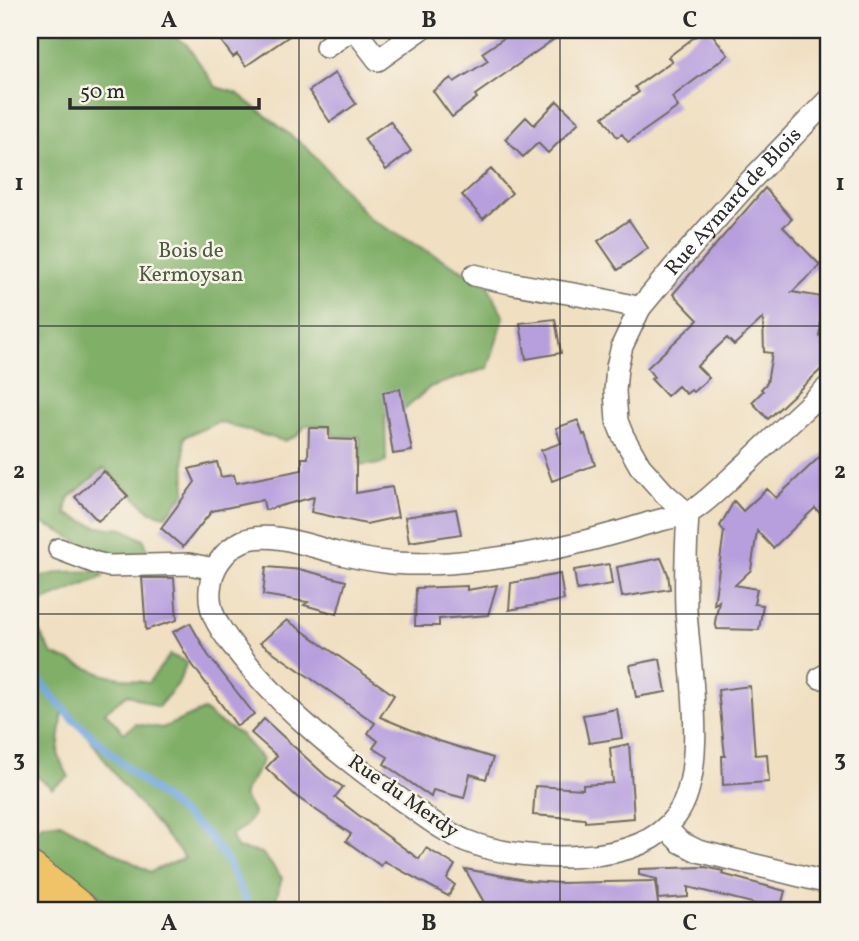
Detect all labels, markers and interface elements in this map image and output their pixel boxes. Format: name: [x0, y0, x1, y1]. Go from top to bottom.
text: A: [161, 5, 177, 37]
text: B: [421, 5, 437, 37]
text: C: [683, 5, 697, 37]
scale bar: [70, 66, 259, 110]
text: 50 m: [80, 78, 125, 107]
street label: Rue Aymard de Blois: [658, 121, 808, 282]
text: 1: [14, 168, 24, 200]
text: 1: [835, 168, 845, 200]
park label: Bois de Kermoysan: [138, 237, 244, 290]
text: 2: [13, 456, 25, 488]
text: 2: [834, 456, 846, 488]
text: 3: [13, 744, 25, 776]
text: 3: [834, 744, 846, 776]
street label: Rue du Merdy: [342, 748, 465, 846]
text: A: [161, 908, 177, 940]
text: B: [421, 908, 437, 940]
text: C: [683, 908, 697, 940]

